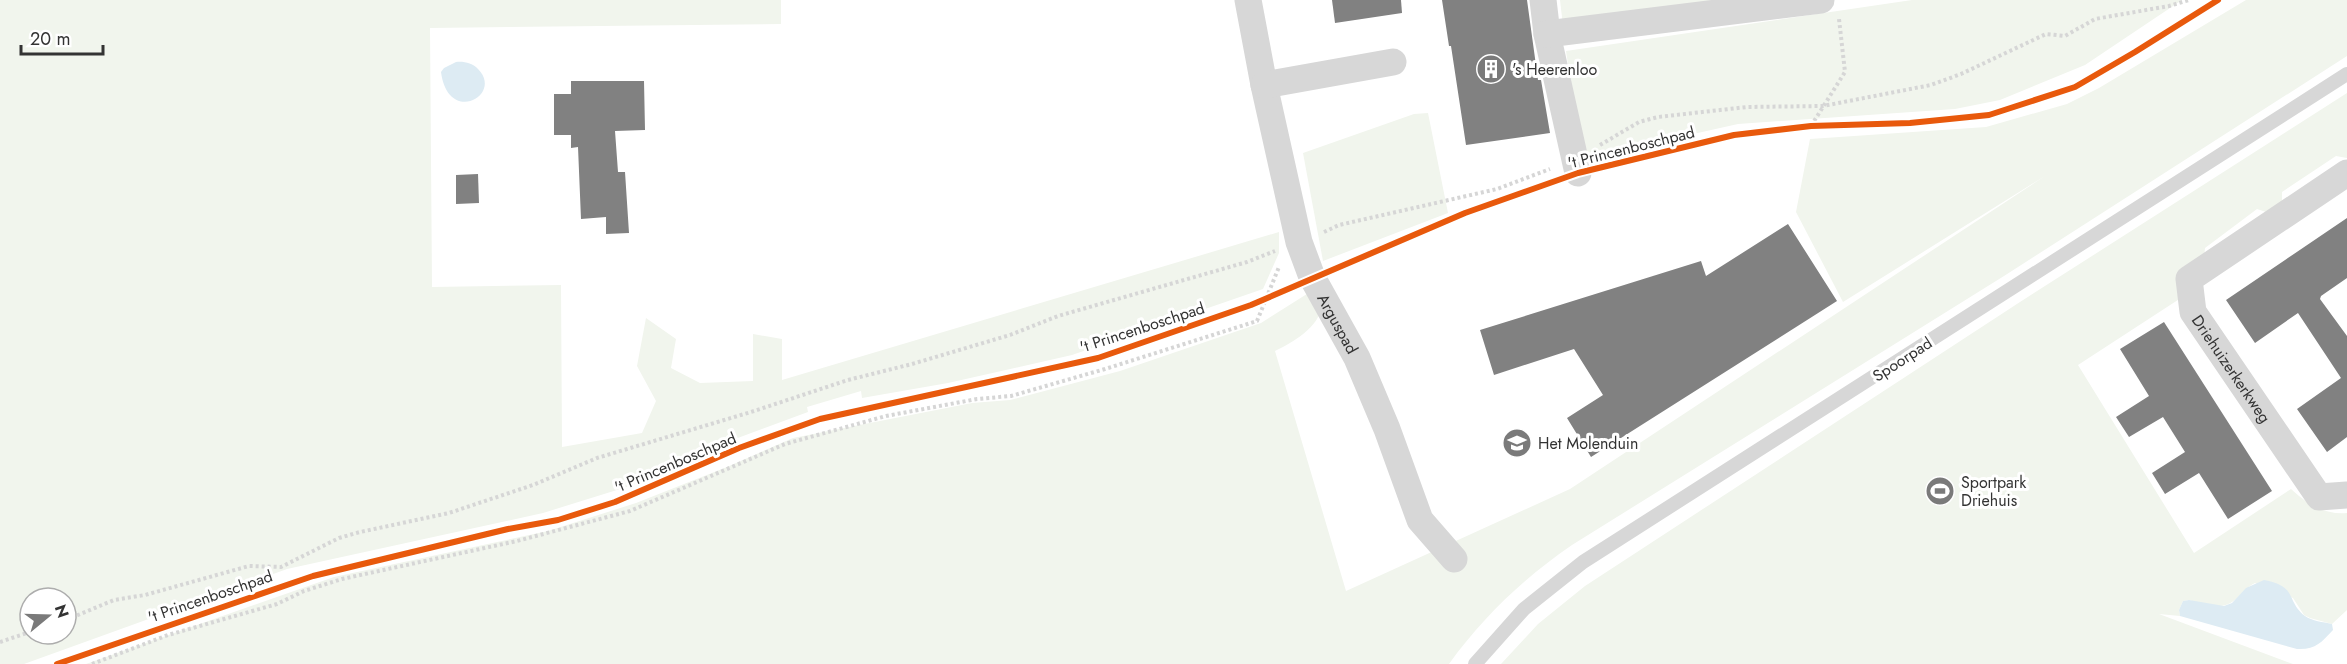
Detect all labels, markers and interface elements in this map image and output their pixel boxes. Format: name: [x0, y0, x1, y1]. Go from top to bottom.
scale bar: [21, 18, 104, 56]
text: 20 m: [30, 26, 70, 52]
building icon: 's Heerenloo: [1475, 53, 1507, 85]
place label: 's Heerenloo: [1512, 58, 1597, 81]
street label: 't Princenboschpad: [1565, 121, 1697, 174]
street label: Arguspad: [1311, 290, 1363, 358]
street label: 't Princenboschpad: [1077, 296, 1208, 359]
street label: Driehuizerkerkweg: [2186, 310, 2276, 428]
street label: Spoorpad: [1868, 332, 1937, 387]
street label: 't Princenboschpad: [611, 426, 740, 498]
school or university icon: Het Molenduin: [1501, 427, 1533, 459]
place label: Het Molenduin: [1538, 432, 1638, 455]
place label: Sportpark Driehuis: [1961, 471, 2027, 512]
sports icon: Sportpark Driehuis: [1924, 475, 1956, 507]
street label: 't Princenboschpad: [145, 564, 275, 629]
north arrow: [18, 586, 78, 646]
text: N: [49, 602, 75, 621]

